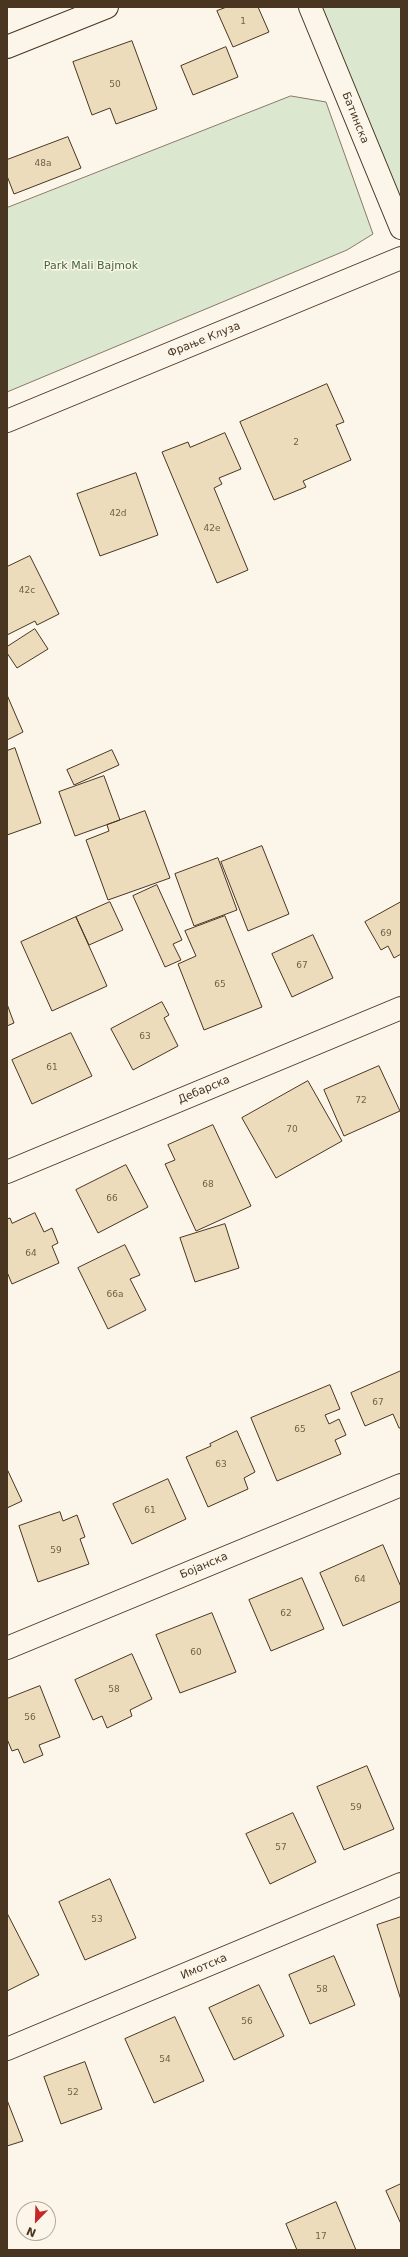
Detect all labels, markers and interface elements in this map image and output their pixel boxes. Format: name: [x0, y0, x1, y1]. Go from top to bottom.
house number: 1: [240, 17, 246, 27]
house number: 50: [109, 80, 121, 90]
street label: Батинска: [339, 90, 371, 146]
house number: 48a: [35, 159, 51, 169]
park label: Park Mali Bajmok: [44, 259, 138, 273]
street label: Фрање Клуза: [166, 319, 242, 361]
house number: 2: [293, 438, 299, 448]
house number: 42d: [109, 509, 127, 519]
house number: 42e: [204, 524, 220, 534]
house number: 42c: [19, 586, 35, 596]
house number: 69: [380, 929, 392, 939]
house number: 67: [296, 961, 308, 971]
house number: 65: [214, 980, 226, 990]
house number: 63: [139, 1032, 151, 1042]
house number: 61: [46, 1063, 58, 1073]
street label: Дебарска: [176, 1073, 232, 1107]
house number: 72: [355, 1096, 367, 1106]
house number: 70: [286, 1125, 298, 1135]
house number: 68: [202, 1180, 214, 1190]
house number: 66: [106, 1194, 118, 1204]
house number: 64: [25, 1249, 37, 1259]
house number: 66a: [107, 1290, 123, 1300]
house number: 67: [372, 1398, 384, 1408]
house number: 65: [294, 1425, 306, 1435]
house number: 63: [215, 1460, 227, 1470]
house number: 61: [144, 1506, 156, 1516]
house number: 59: [50, 1546, 62, 1556]
street label: Бојанска: [178, 1550, 230, 1582]
house number: 64: [354, 1575, 366, 1585]
house number: 62: [280, 1609, 292, 1619]
house number: 60: [190, 1648, 202, 1658]
house number: 58: [108, 1685, 120, 1695]
house number: 56: [24, 1713, 36, 1723]
house number: 59: [350, 1803, 362, 1813]
house number: 57: [275, 1843, 287, 1853]
house number: 53: [91, 1915, 103, 1925]
street label: Имотска: [179, 1951, 229, 1983]
house number: 58: [316, 1985, 328, 1995]
house number: 56: [241, 2017, 253, 2027]
house number: 54: [159, 2055, 171, 2065]
house number: 52: [67, 2088, 79, 2098]
north arrow: [16, 2201, 56, 2241]
text: N: [25, 2224, 38, 2239]
house number: 17: [315, 2232, 327, 2242]

